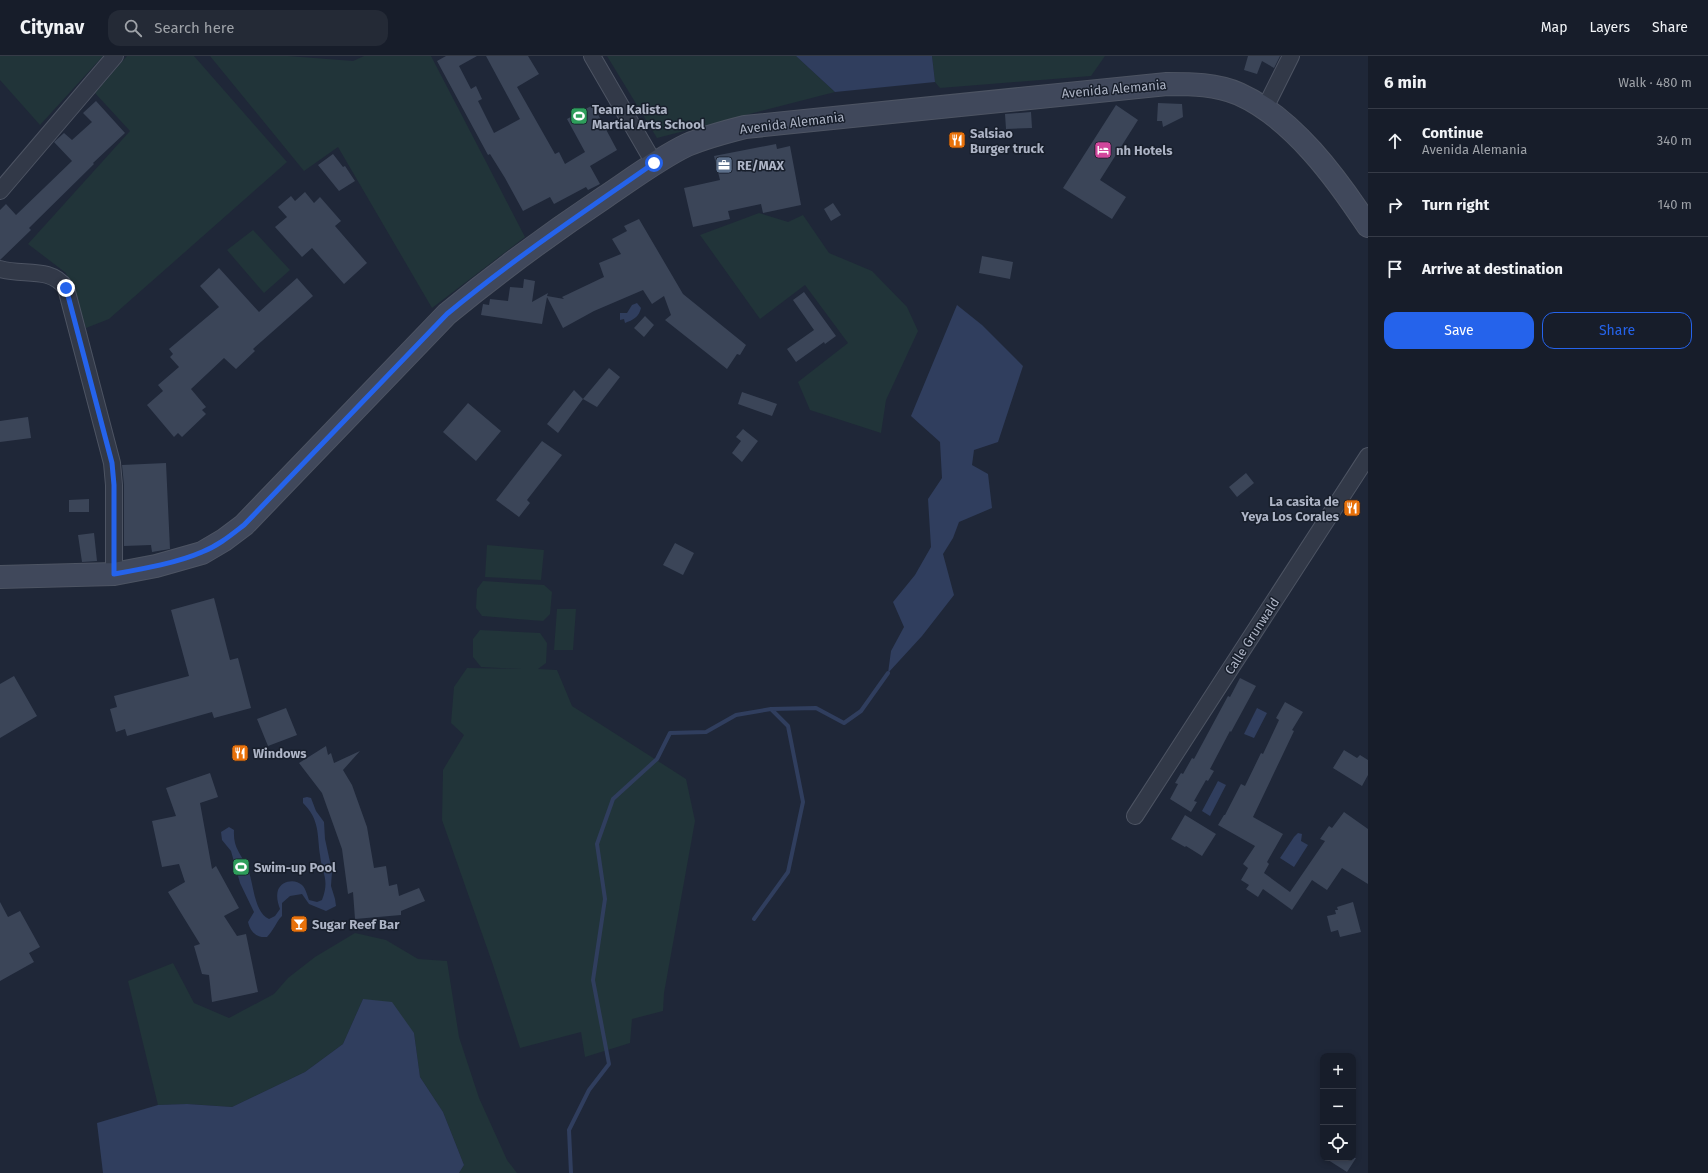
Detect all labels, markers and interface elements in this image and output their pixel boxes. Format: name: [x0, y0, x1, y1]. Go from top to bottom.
search box: [108, 10, 388, 46]
text: Citynav: [20, 16, 84, 39]
icon: search: [122, 17, 144, 39]
text: Search here: [154, 19, 234, 37]
text: Map: [1541, 19, 1567, 36]
text: Layers: [1589, 19, 1630, 36]
text: Share: [1652, 19, 1688, 36]
text: 6 min: [1384, 72, 1427, 93]
text: Walk · 480 m: [1618, 75, 1692, 90]
street label: Avenida Alemania: [1061, 77, 1167, 101]
place label: Team Kalista Martial Arts School: [592, 102, 705, 132]
sports icon: Team Kalista Martial Arts School: [569, 106, 589, 126]
street label: Avenida Alemania: [739, 109, 845, 137]
text: Continue: [1422, 124, 1483, 142]
place label: Salsiao Burger truck: [970, 126, 1045, 156]
restaurant icon: Salsiao Burger truck: [947, 130, 967, 150]
icon: ahead: [1384, 130, 1406, 152]
text: 340 m: [1657, 133, 1692, 148]
hotel icon: nh Hotels: [1093, 140, 1113, 160]
text: Avenida Alemania: [1422, 142, 1527, 157]
place label: nh Hotels: [1116, 143, 1173, 158]
route start: [645, 154, 663, 172]
office icon: RE/MAX: [714, 155, 734, 175]
place label: RE/MAX: [737, 158, 785, 173]
icon: right: [1384, 194, 1406, 216]
text: Turn right: [1422, 196, 1489, 214]
text: 140 m: [1658, 197, 1692, 212]
icon: arrive: [1384, 258, 1406, 280]
text: Arrive at destination: [1422, 260, 1563, 278]
route end: [57, 279, 75, 297]
button: Save: [1384, 312, 1534, 349]
button: Share: [1542, 312, 1692, 349]
place label: La casita de Yeya Los Corales: [1240, 494, 1340, 524]
restaurant icon: La casita de Yeya Los Corales: [1342, 498, 1362, 518]
street label: Calle Grunwald: [1222, 595, 1282, 677]
restaurant icon: Windows: [230, 743, 250, 763]
place label: Windows: [253, 746, 307, 761]
sports icon: Swim-up Pool: [231, 857, 251, 877]
place label: Swim-up Pool: [254, 860, 336, 875]
bar icon: Sugar Reef Bar: [289, 914, 309, 934]
place label: Sugar Reef Bar: [312, 917, 400, 932]
map controls: [1320, 1053, 1356, 1161]
button: +: [1320, 1053, 1356, 1089]
button: −: [1320, 1089, 1356, 1125]
button: locate: [1320, 1125, 1356, 1161]

